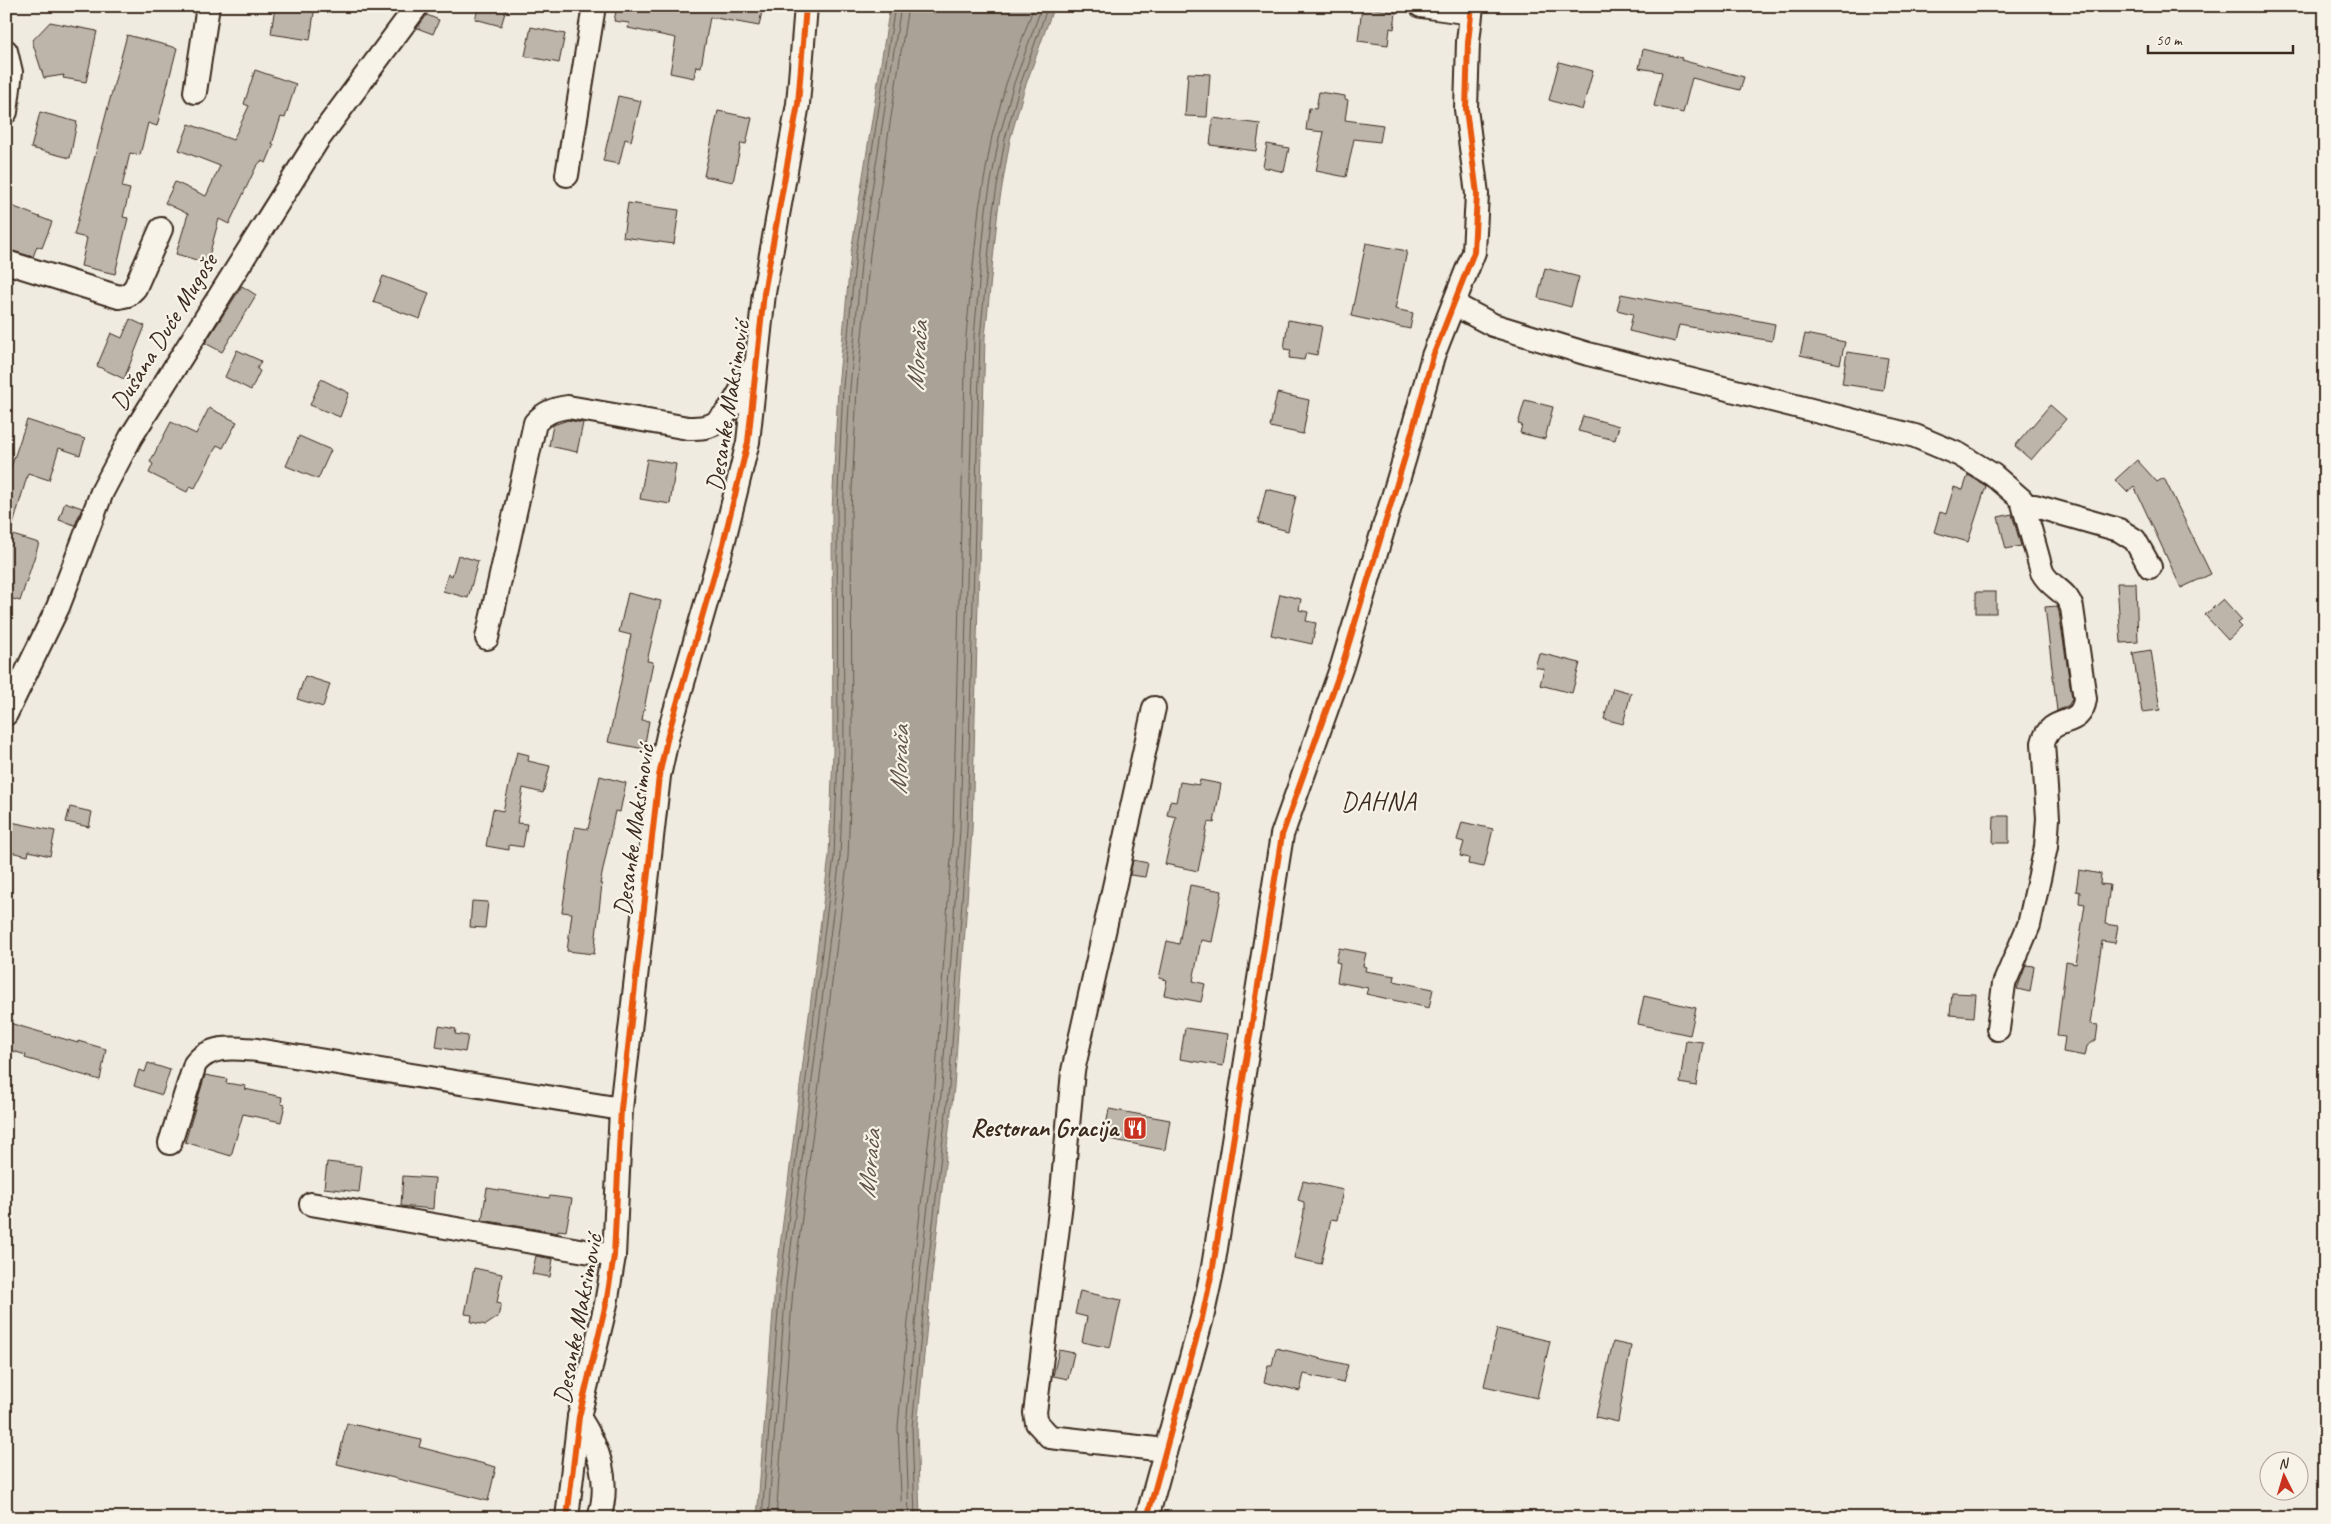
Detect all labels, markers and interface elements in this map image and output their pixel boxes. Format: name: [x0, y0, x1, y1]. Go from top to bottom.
scale bar: [2148, 22, 2294, 54]
text: 50 m: [2156, 31, 2183, 50]
street label: Dušana Duće Mugoše: [103, 246, 226, 416]
street label: Desanke Maksimović: [699, 315, 758, 493]
water label: Morača: [898, 318, 936, 391]
water label: Morača: [881, 723, 917, 795]
street label: Desanke Maksimović: [606, 739, 662, 917]
district label: DAHNA: [1341, 785, 1418, 818]
place label: Restoran Gracija: [970, 1112, 1121, 1144]
restaurant icon: Restoran Gracija: [1122, 1115, 1148, 1141]
water label: Morača: [850, 1126, 889, 1199]
street label: Desanke Maksimović: [546, 1228, 611, 1407]
north arrow: [2258, 1452, 2308, 1502]
text: N: [2278, 1454, 2290, 1472]

